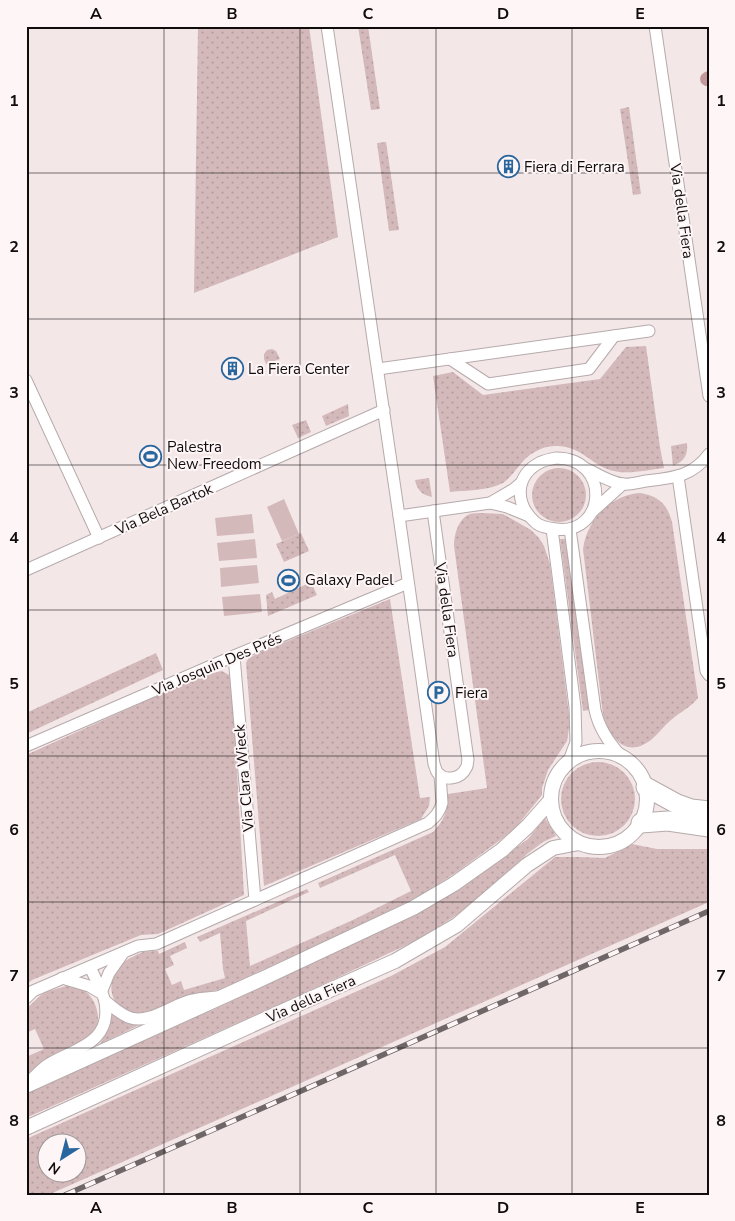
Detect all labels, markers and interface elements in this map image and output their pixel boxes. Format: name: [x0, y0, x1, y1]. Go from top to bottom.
text: A: [90, 3, 102, 25]
text: B: [226, 3, 238, 25]
text: C: [363, 3, 374, 25]
text: D: [497, 3, 509, 25]
text: E: [635, 3, 645, 25]
text: 1: [9, 90, 19, 112]
text: 1: [716, 90, 726, 112]
building icon: Fiera di Ferrara: [496, 155, 520, 179]
place label: Fiera di Ferrara: [524, 157, 625, 177]
street label: Via della Fiera: [665, 161, 699, 260]
text: 2: [9, 236, 19, 258]
text: 2: [716, 236, 726, 258]
building icon: La Fiera Center: [220, 357, 244, 381]
place label: La Fiera Center: [248, 359, 350, 379]
text: 3: [9, 382, 19, 404]
text: 3: [716, 382, 726, 404]
place label: Palestra New Freedom: [167, 437, 262, 474]
sports icon: Palestra New Freedom: [139, 444, 163, 468]
street label: Via Bela Bartok: [111, 478, 216, 540]
text: 4: [9, 527, 19, 549]
text: 4: [716, 527, 726, 549]
street label: Via della Fiera: [430, 560, 464, 659]
sports icon: Galaxy Padel: [277, 568, 301, 592]
place label: Galaxy Padel: [305, 570, 394, 590]
street label: Via Josquin Des Prés: [148, 628, 285, 701]
text: 5: [9, 673, 19, 695]
text: 5: [716, 673, 726, 695]
parking icon: Fiera: [427, 681, 451, 705]
place label: Fiera: [455, 683, 488, 703]
street label: Via Clara Wieck: [229, 723, 259, 833]
text: 6: [9, 819, 19, 841]
text: 6: [716, 819, 726, 841]
text: 7: [9, 965, 19, 987]
text: 7: [716, 965, 726, 987]
street label: Via della Fiera: [262, 970, 359, 1028]
text: 8: [9, 1110, 19, 1132]
text: 8: [716, 1110, 726, 1132]
north arrow: [38, 1134, 88, 1184]
text: N: [45, 1157, 64, 1179]
text: A: [90, 1197, 102, 1219]
text: B: [226, 1197, 238, 1219]
text: C: [363, 1197, 374, 1219]
text: D: [497, 1197, 509, 1219]
text: E: [635, 1197, 645, 1219]

